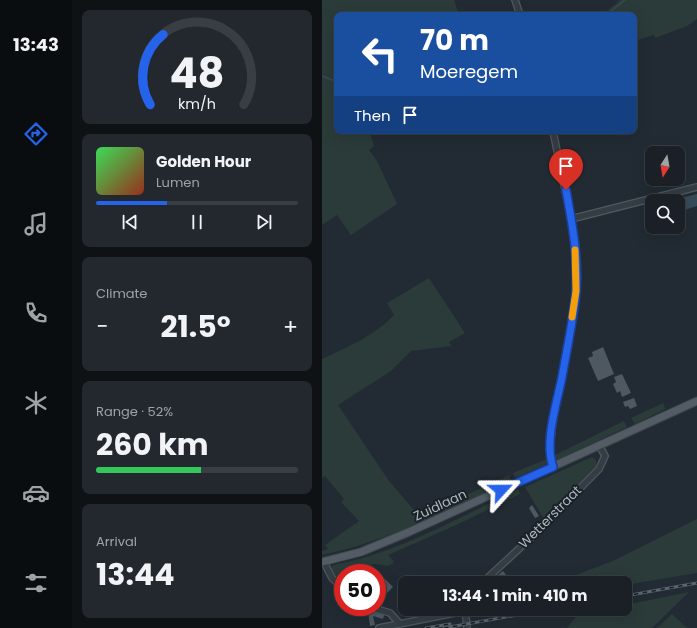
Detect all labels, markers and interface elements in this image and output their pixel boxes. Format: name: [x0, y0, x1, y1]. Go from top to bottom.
text: 70 m: [420, 21, 489, 60]
icon: left: [354, 28, 406, 80]
text: 13:43: [13, 32, 59, 57]
text: 48: [169, 44, 225, 103]
text: Moeregem: [420, 59, 518, 84]
text: km/h: [178, 93, 216, 113]
icon: arrive: [399, 104, 421, 126]
text: Then: [354, 105, 391, 126]
icon: directions: [22, 120, 50, 148]
north arrow: [645, 146, 685, 186]
map controls: [645, 146, 685, 234]
pin: [549, 149, 583, 190]
text: Golden Hour: [156, 151, 251, 172]
icon: arrive: [555, 155, 577, 177]
text: Lumen: [156, 173, 200, 192]
button: search: [645, 194, 685, 234]
icon: music: [22, 210, 50, 238]
icon: previous: [119, 211, 141, 233]
icon: pause: [186, 211, 208, 233]
icon: next: [253, 211, 275, 233]
text: Climate: [96, 284, 147, 303]
icon: phone: [22, 299, 50, 327]
text: 21.5°: [160, 305, 231, 348]
text: −: [96, 311, 108, 342]
text: +: [283, 311, 298, 342]
icon: climate: [22, 389, 50, 417]
text: Range · 52%: [96, 402, 173, 421]
text: 260 km: [96, 423, 208, 466]
position arrow: [480, 469, 522, 511]
icon: car: [22, 479, 50, 507]
street label: Wetterstraat: [514, 481, 586, 553]
street label: Zuidlaan: [410, 484, 470, 526]
text: Arrival: [96, 532, 137, 551]
text: 13:44: [96, 553, 175, 596]
speed limit sign: 50: [334, 564, 386, 616]
icon: filters: [22, 569, 50, 597]
text: 13:44 · 1 min · 410 m: [443, 585, 587, 606]

